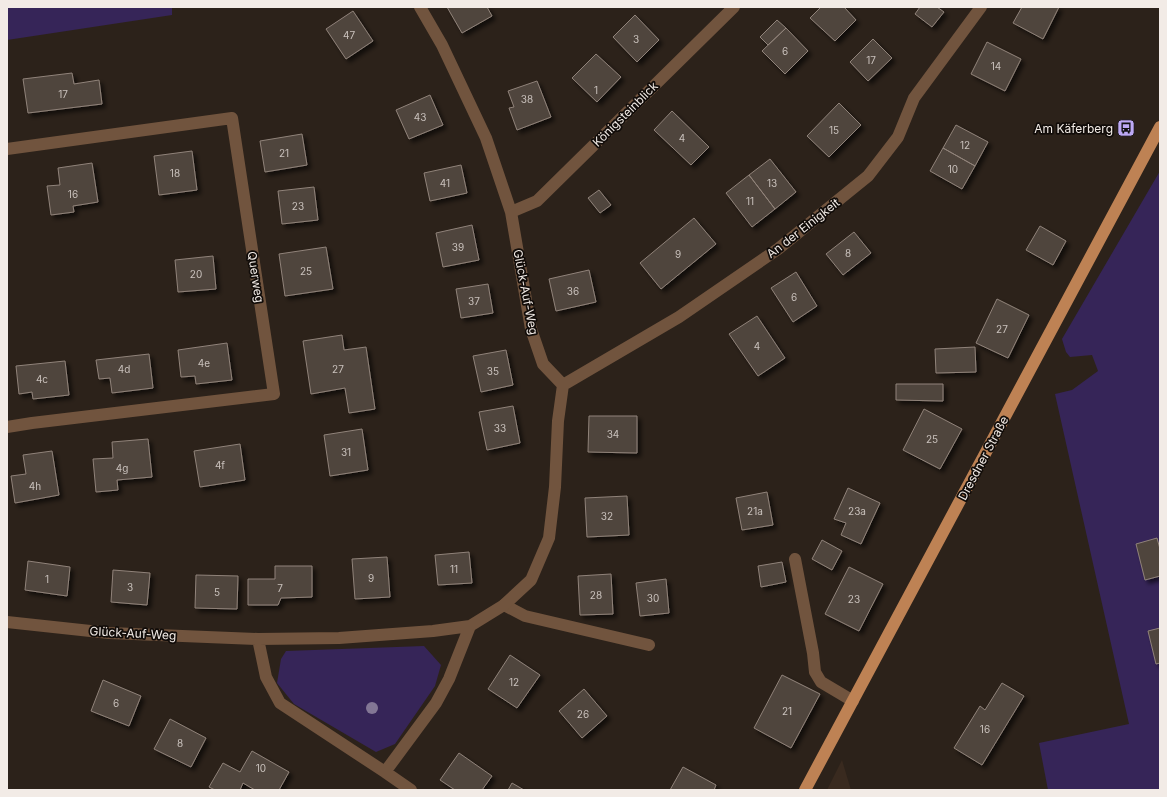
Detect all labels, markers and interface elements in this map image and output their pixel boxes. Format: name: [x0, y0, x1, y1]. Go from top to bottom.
house number: 47: [343, 29, 355, 41]
house number: 3: [633, 33, 639, 45]
house number: 6: [782, 45, 788, 57]
house number: 17: [866, 54, 876, 66]
house number: 14: [991, 60, 1001, 72]
street label: Königsteinblick: [589, 78, 661, 150]
house number: 1: [594, 84, 598, 96]
house number: 17: [58, 88, 68, 100]
house number: 38: [521, 93, 533, 105]
house number: 43: [414, 111, 426, 123]
bus stop icon: Am Käferberg: [1116, 118, 1136, 138]
place label: Am Käferberg: [1034, 121, 1113, 136]
house number: 15: [829, 124, 839, 136]
house number: 4: [679, 132, 685, 144]
house number: 12: [960, 139, 970, 151]
house number: 21: [279, 147, 289, 159]
house number: 10: [948, 163, 958, 175]
house number: 18: [170, 167, 180, 179]
house number: 41: [440, 177, 450, 189]
house number: 13: [767, 177, 777, 189]
house number: 16: [68, 188, 78, 200]
house number: 11: [746, 195, 754, 207]
street label: An der Einigkeit: [763, 195, 843, 261]
house number: 23: [292, 200, 304, 212]
house number: 39: [452, 241, 464, 253]
house number: 8: [845, 247, 851, 259]
street label: Glück-Auf-Weg: [510, 248, 542, 336]
house number: 9: [675, 248, 681, 260]
street label: Querweg: [245, 250, 267, 304]
house number: 25: [300, 265, 312, 277]
house number: 20: [190, 268, 202, 280]
house number: 36: [567, 285, 579, 297]
house number: 6: [791, 291, 797, 303]
house number: 37: [468, 295, 480, 307]
house number: 27: [996, 323, 1008, 335]
house number: 4: [754, 340, 760, 352]
house number: 4e: [198, 357, 210, 369]
house number: 4d: [118, 363, 130, 375]
house number: 27: [332, 363, 344, 375]
house number: 35: [487, 365, 499, 377]
house number: 4c: [36, 373, 48, 385]
street label: Dresdner Straße: [955, 413, 1011, 503]
house number: 33: [494, 422, 506, 434]
house number: 34: [607, 428, 619, 440]
house number: 25: [926, 433, 938, 445]
house number: 31: [341, 446, 351, 458]
house number: 4f: [215, 459, 225, 471]
house number: 4g: [116, 462, 128, 474]
house number: 4h: [29, 480, 41, 492]
house number: 21a: [747, 505, 763, 517]
house number: 23a: [848, 505, 866, 517]
house number: 32: [601, 510, 613, 522]
house number: 11: [450, 563, 458, 575]
house number: 9: [368, 572, 374, 584]
house number: 1: [45, 573, 49, 585]
house number: 3: [127, 581, 133, 593]
house number: 7: [277, 582, 283, 594]
house number: 5: [214, 586, 220, 598]
house number: 28: [590, 589, 602, 601]
house number: 30: [647, 592, 659, 604]
house number: 23: [848, 593, 860, 605]
street label: Glück-Auf-Weg: [89, 623, 177, 643]
house number: 12: [509, 676, 519, 688]
house number: 6: [113, 697, 119, 709]
house number: 21: [782, 705, 792, 717]
house number: 26: [577, 708, 589, 720]
house number: 16: [980, 723, 990, 735]
house number: 8: [177, 737, 183, 749]
house number: 10: [256, 762, 266, 774]

